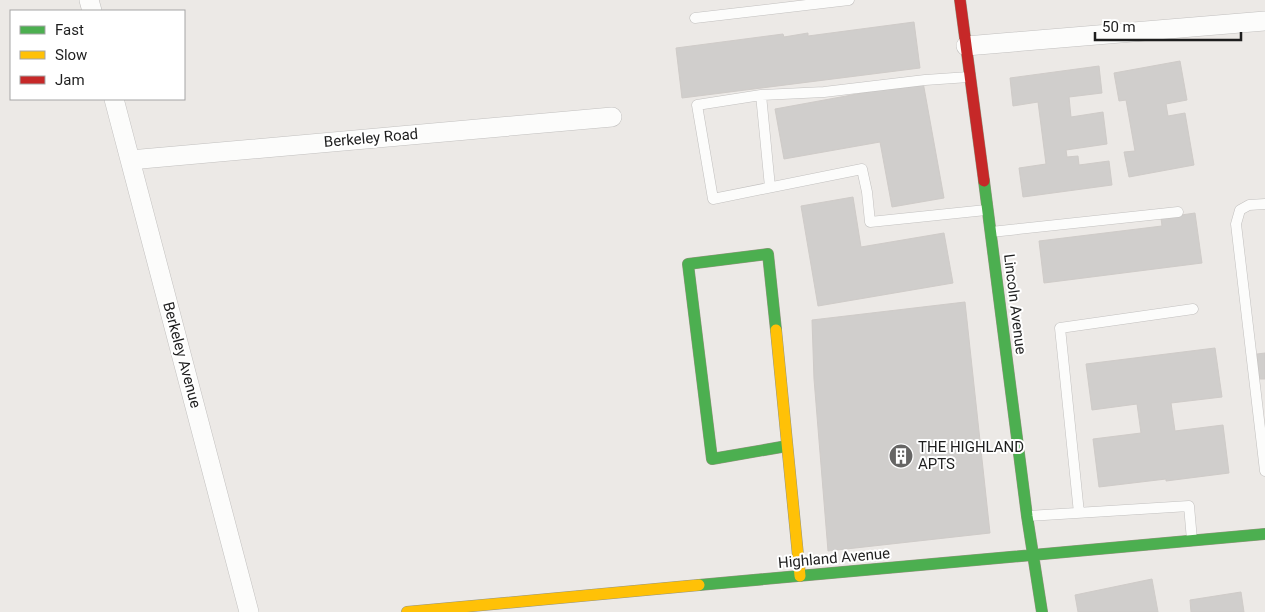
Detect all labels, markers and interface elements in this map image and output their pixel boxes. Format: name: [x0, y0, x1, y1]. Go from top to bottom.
legend: [10, 10, 185, 100]
scale bar: [1095, 10, 1241, 42]
text: 50 m: [1102, 18, 1136, 36]
text: Fast: [55, 21, 84, 39]
text: Slow: [55, 46, 87, 64]
text: Jam: [55, 71, 85, 89]
street label: Berkeley Road: [323, 125, 419, 151]
street label: Lincoln Avenue: [1000, 253, 1030, 355]
street label: Berkeley Avenue: [159, 300, 205, 410]
place label: THE HIGHLAND APTS: [918, 438, 1024, 473]
building icon: THE HIGHLAND APTS: [888, 443, 914, 469]
street label: Highland Avenue: [777, 544, 891, 572]

